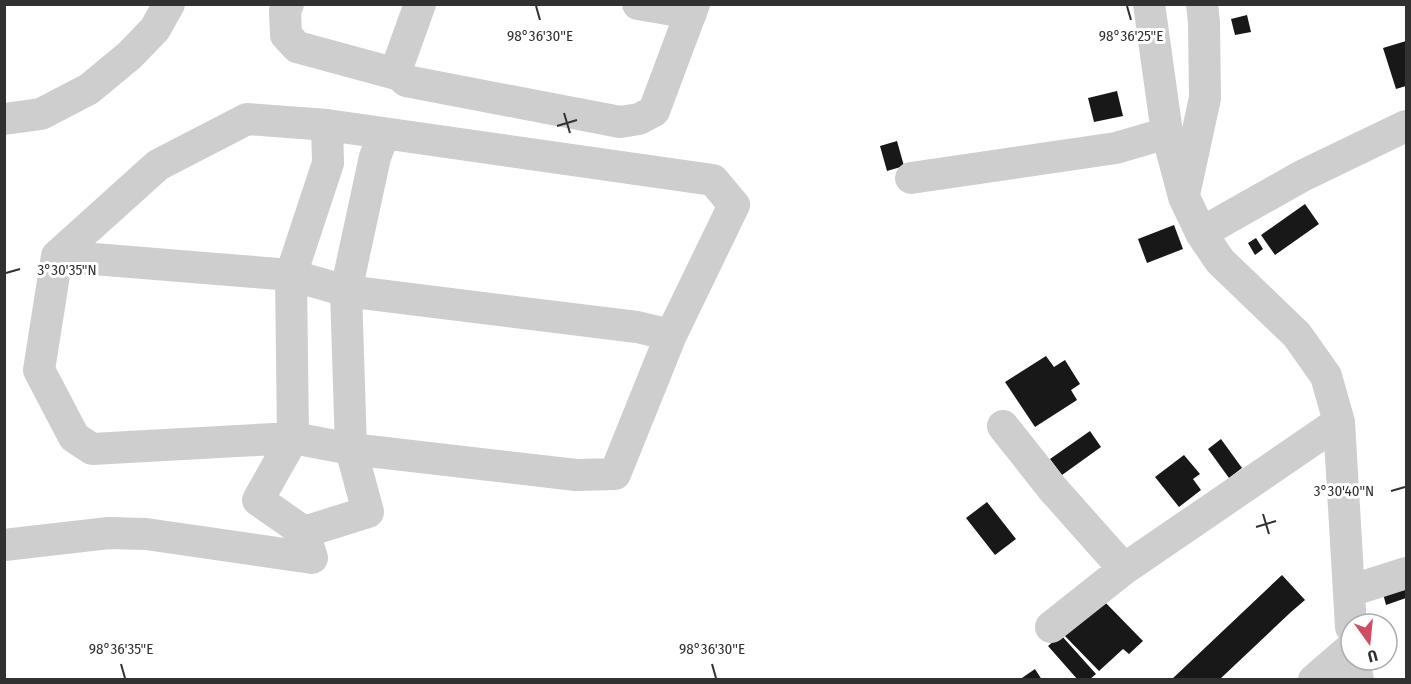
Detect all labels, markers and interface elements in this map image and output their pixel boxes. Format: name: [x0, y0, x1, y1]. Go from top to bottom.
text: 98°36'30"E: [507, 27, 573, 45]
text: 98°36'25"E: [1099, 27, 1163, 45]
text: 3°30'35"N: [37, 261, 97, 279]
text: 3°30'40"N: [1314, 482, 1374, 500]
north arrow: [1339, 612, 1399, 672]
text: 98°36'35"E: [89, 640, 153, 658]
text: 98°36'30"E: [679, 640, 745, 658]
text: U: [1366, 646, 1380, 666]

